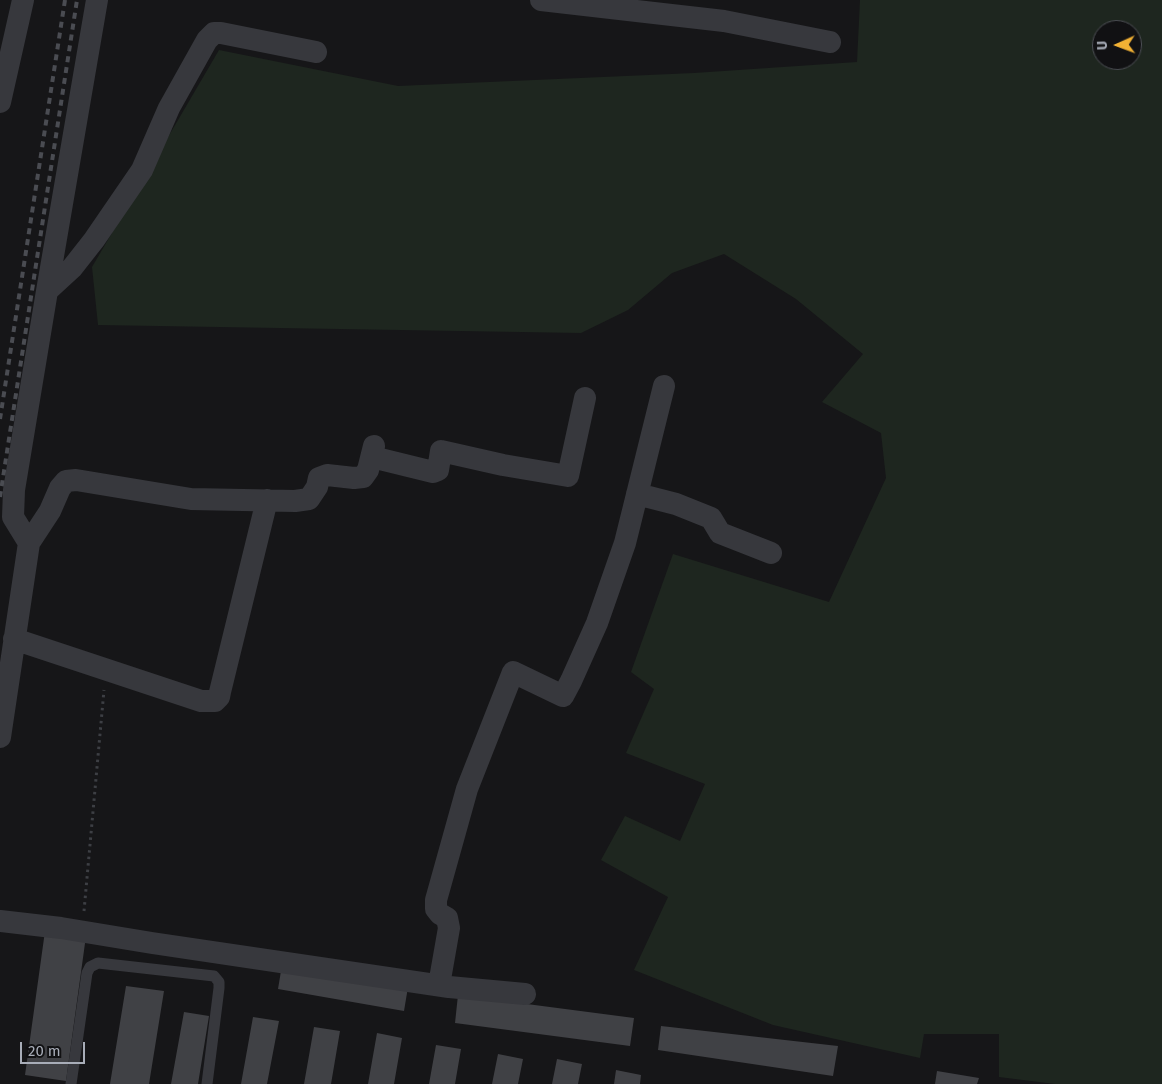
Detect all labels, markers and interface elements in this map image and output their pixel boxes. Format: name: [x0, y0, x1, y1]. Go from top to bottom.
north arrow: [1092, 20, 1142, 70]
text: U: [1094, 41, 1111, 50]
scale bar: [22, 1032, 88, 1064]
text: 20 m: [28, 1042, 61, 1060]

